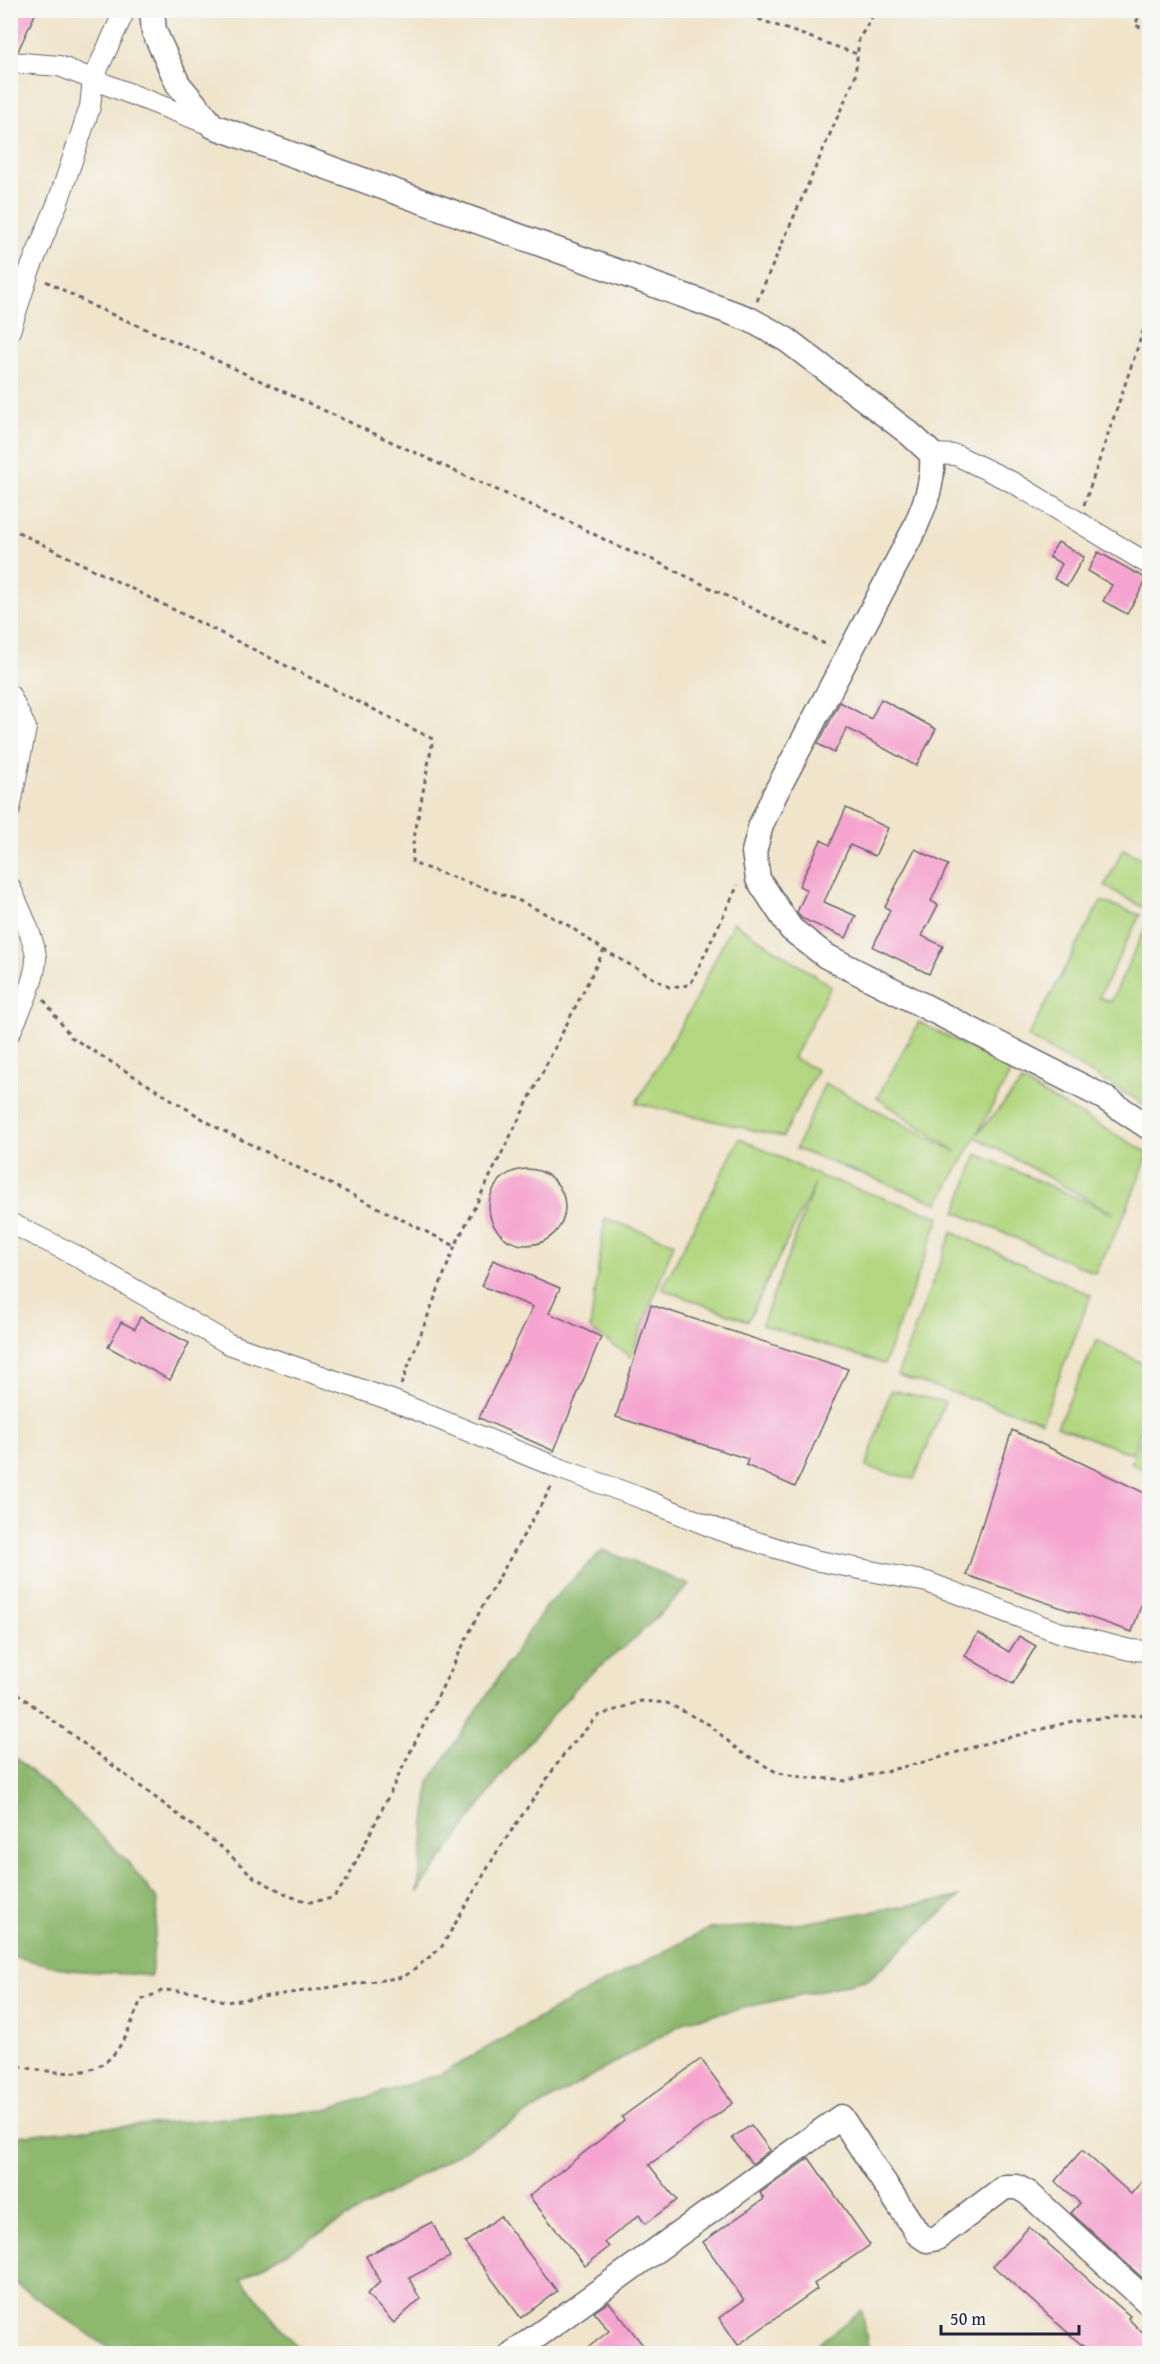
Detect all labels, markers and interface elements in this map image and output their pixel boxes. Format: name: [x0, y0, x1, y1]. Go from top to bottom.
scale bar: [941, 2298, 1079, 2336]
text: 50 m: [950, 2305, 986, 2332]

